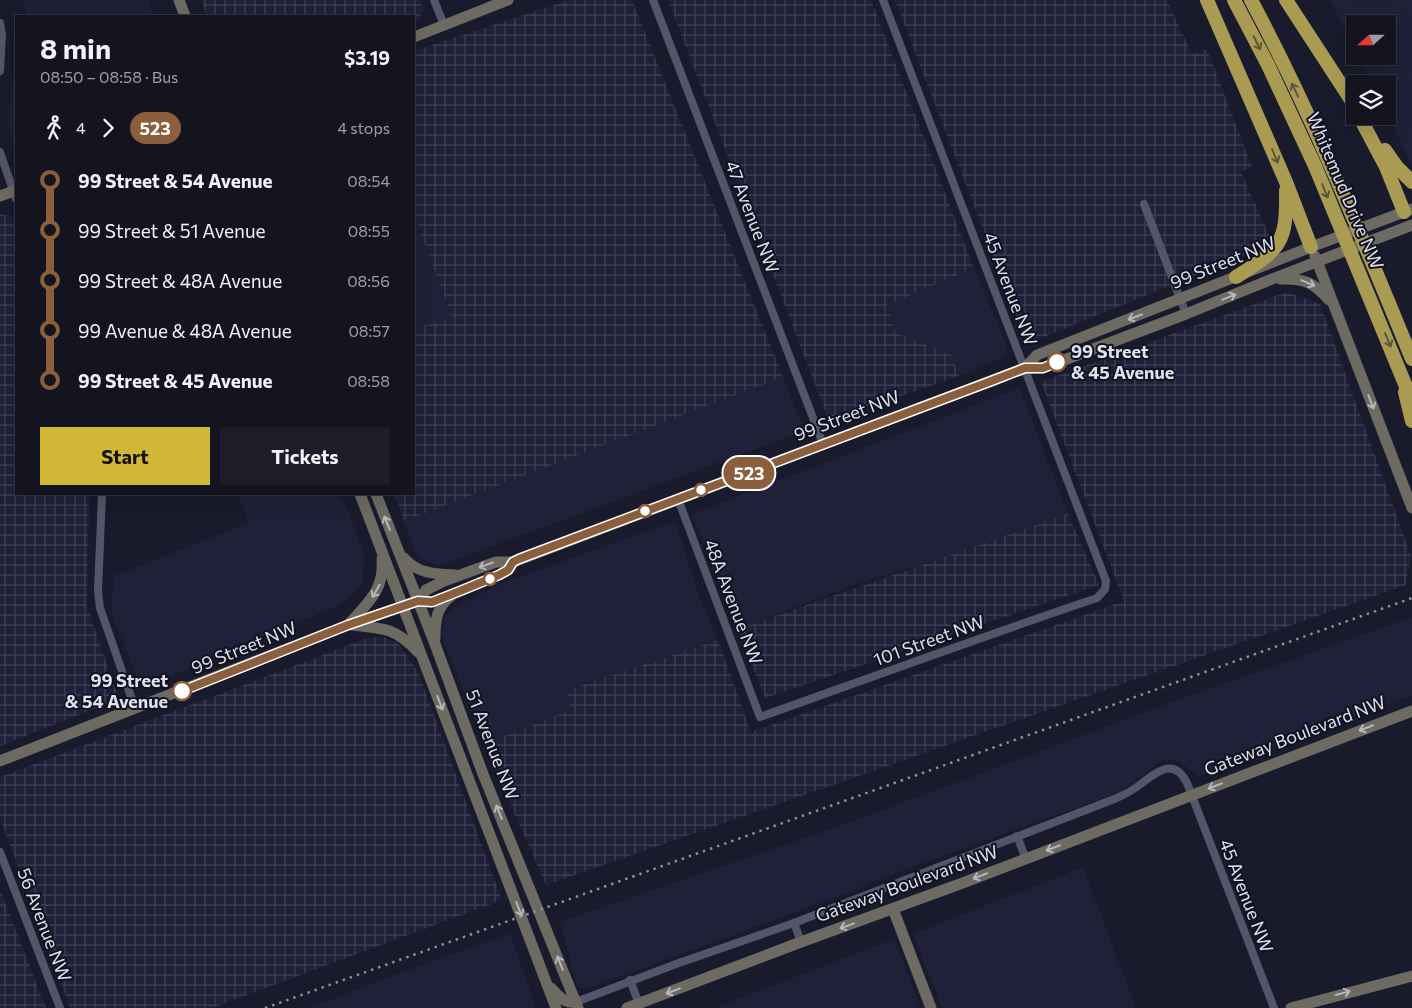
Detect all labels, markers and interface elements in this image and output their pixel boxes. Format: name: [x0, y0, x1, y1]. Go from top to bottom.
north arrow: [1346, 15, 1396, 65]
map controls: [1346, 15, 1396, 125]
text: 8 min: [40, 31, 111, 65]
one-way arrow: [1253, 35, 1262, 50]
text: $3.19: [344, 46, 390, 69]
text: 08:50 – 08:58 · Bus: [40, 67, 178, 86]
button: layers: [1346, 75, 1396, 125]
one-way arrow: [1290, 83, 1300, 98]
street label: Whitemud Drive NW: [1303, 109, 1389, 272]
icon: walk: [40, 114, 68, 142]
icon: forward: [94, 114, 122, 142]
text: 523: [140, 117, 171, 139]
text: 4: [76, 118, 86, 137]
text: 4 stops: [338, 118, 390, 137]
one-way arrow: [1270, 148, 1280, 163]
street label: 47 Avenue NW: [721, 157, 784, 276]
text: 99 Street & 54 Avenue: [78, 169, 272, 192]
text: 08:54: [347, 171, 390, 190]
one-way arrow: [1321, 183, 1330, 198]
text: 99 Street & 51 Avenue: [78, 219, 266, 242]
text: 08:55: [348, 221, 390, 240]
street label: 45 Avenue NW: [979, 229, 1043, 349]
street label: 99 Street NW: [1167, 231, 1278, 293]
text: 99 Street & 48A Avenue: [78, 269, 282, 292]
text: 08:56: [347, 271, 390, 290]
one-way arrow: [1300, 279, 1315, 289]
one-way arrow: [1221, 291, 1236, 301]
one-way arrow: [1128, 313, 1143, 322]
text: 99 Avenue & 48A Avenue: [78, 319, 292, 342]
text: 08:57: [348, 321, 390, 340]
one-way arrow: [1384, 332, 1393, 348]
place label: 99 Street & 45 Avenue: [1071, 340, 1174, 383]
marker: 99 Street & 45 Avenue: [1047, 352, 1067, 372]
text: 99 Street & 45 Avenue: [78, 369, 272, 392]
text: 08:58: [347, 371, 390, 390]
street label: 99 Street NW: [791, 385, 903, 445]
one-way arrow: [1367, 394, 1376, 409]
button: Start: [40, 427, 210, 485]
button: Tickets: [220, 427, 390, 485]
line badge: 523: [720, 457, 778, 489]
text: 523: [733, 462, 765, 484]
unlabelled marker: [694, 483, 708, 497]
unlabelled marker: [638, 504, 652, 518]
one-way arrow: [382, 516, 392, 531]
street label: 48A Avenue NW: [700, 536, 768, 667]
one-way arrow: [478, 561, 494, 570]
unlabelled marker: [483, 572, 497, 586]
one-way arrow: [371, 583, 381, 598]
street label: 101 Street NW: [870, 610, 987, 670]
street label: 99 Street NW: [188, 616, 299, 678]
place label: 99 Street & 54 Avenue: [65, 669, 168, 712]
marker: 99 Street & 54 Avenue: [172, 681, 192, 701]
street label: 51 Avenue NW: [462, 686, 524, 803]
street label: Gateway Boulevard NW: [1201, 690, 1389, 780]
one-way arrow: [436, 695, 445, 710]
one-way arrow: [1359, 724, 1375, 733]
one-way arrow: [1208, 782, 1223, 791]
one-way arrow: [493, 805, 503, 820]
street label: 45 Avenue NW: [1215, 836, 1279, 956]
street label: Gateway Boulevard NW: [812, 840, 1001, 926]
one-way arrow: [1046, 844, 1061, 853]
street label: 56 Avenue NW: [13, 865, 77, 985]
one-way arrow: [973, 872, 988, 882]
one-way arrow: [515, 901, 524, 916]
one-way arrow: [840, 922, 855, 931]
one-way arrow: [555, 956, 564, 971]
one-way arrow: [666, 986, 681, 996]
one-way arrow: [1335, 988, 1351, 998]

